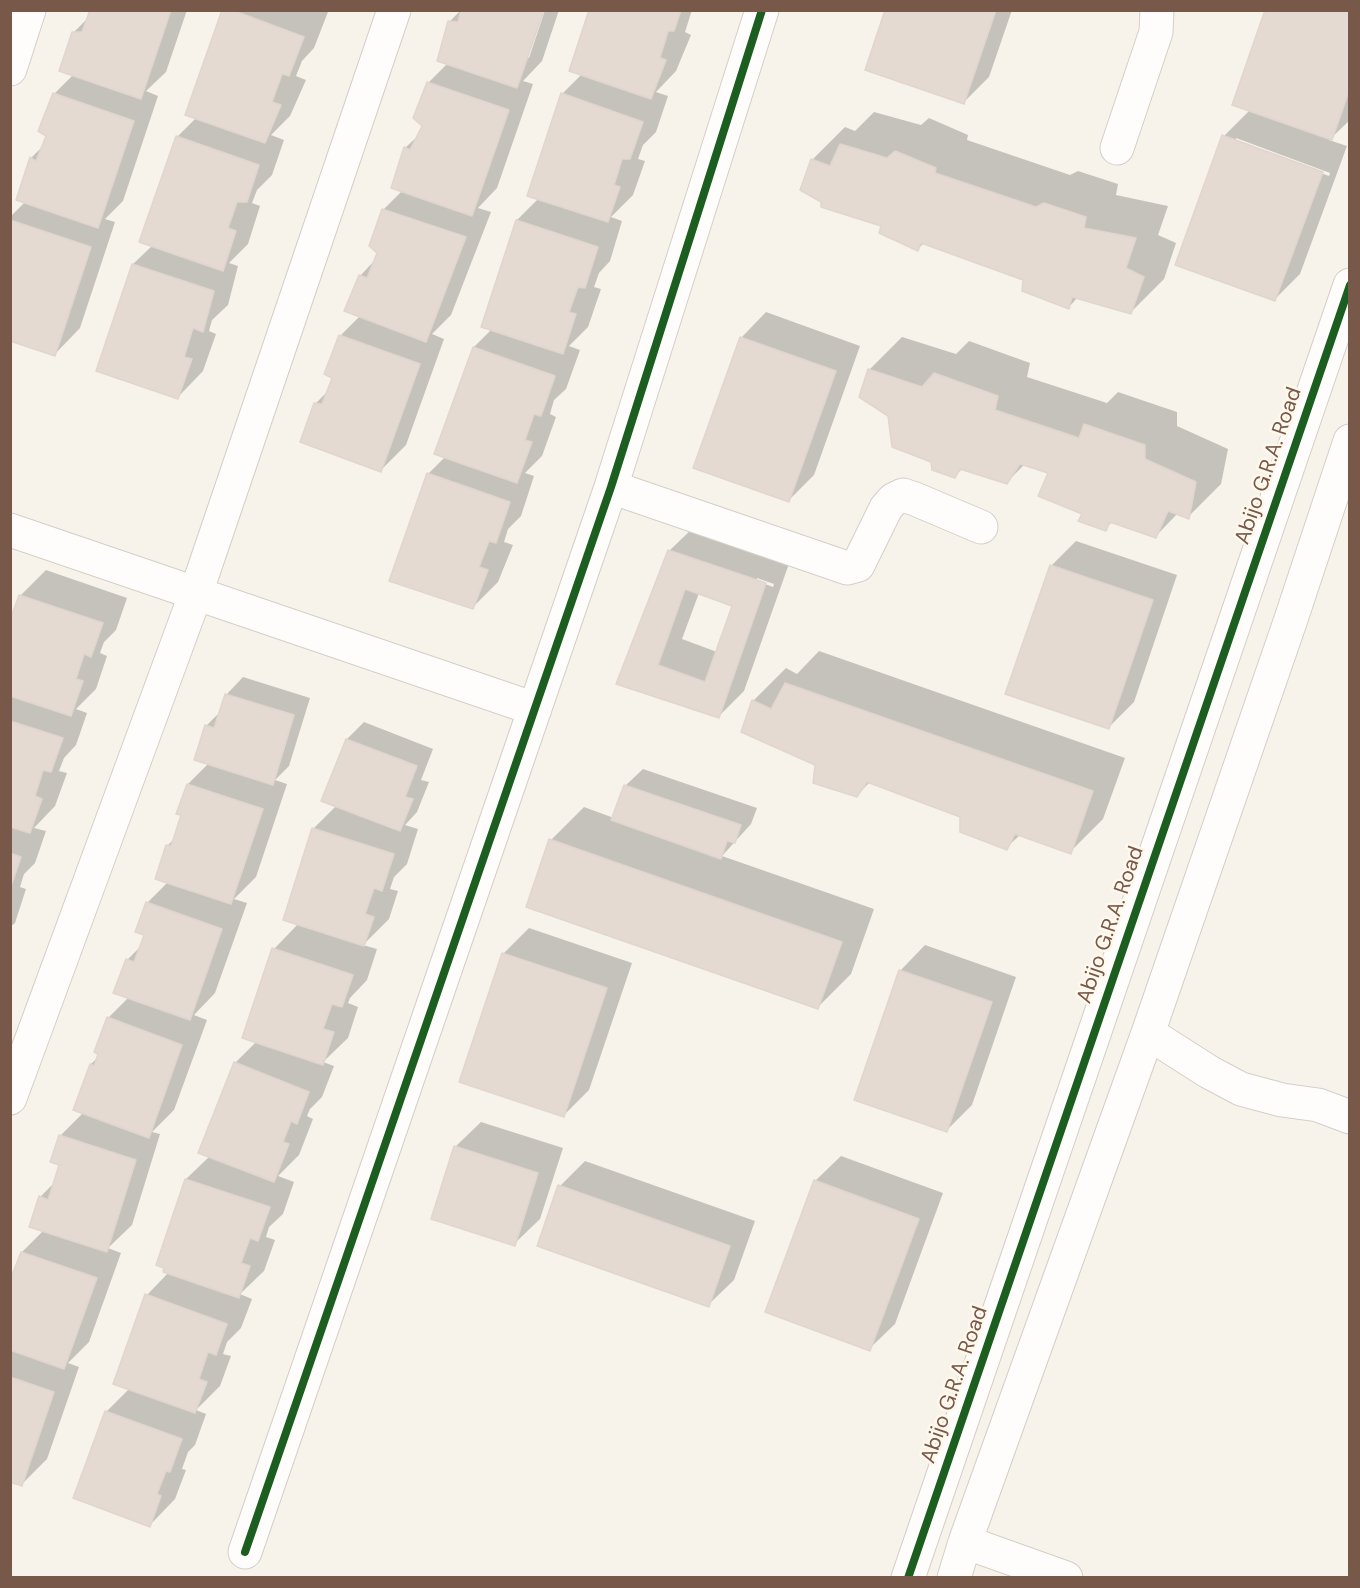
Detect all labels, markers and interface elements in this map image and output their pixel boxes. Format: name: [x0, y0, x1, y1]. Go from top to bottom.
street label: Abijo G.R.A. Road: [1230, 384, 1308, 548]
street label: Abijo G.R.A. Road: [1072, 843, 1150, 1007]
street label: Abijo G.R.A. Road: [916, 1303, 994, 1467]

